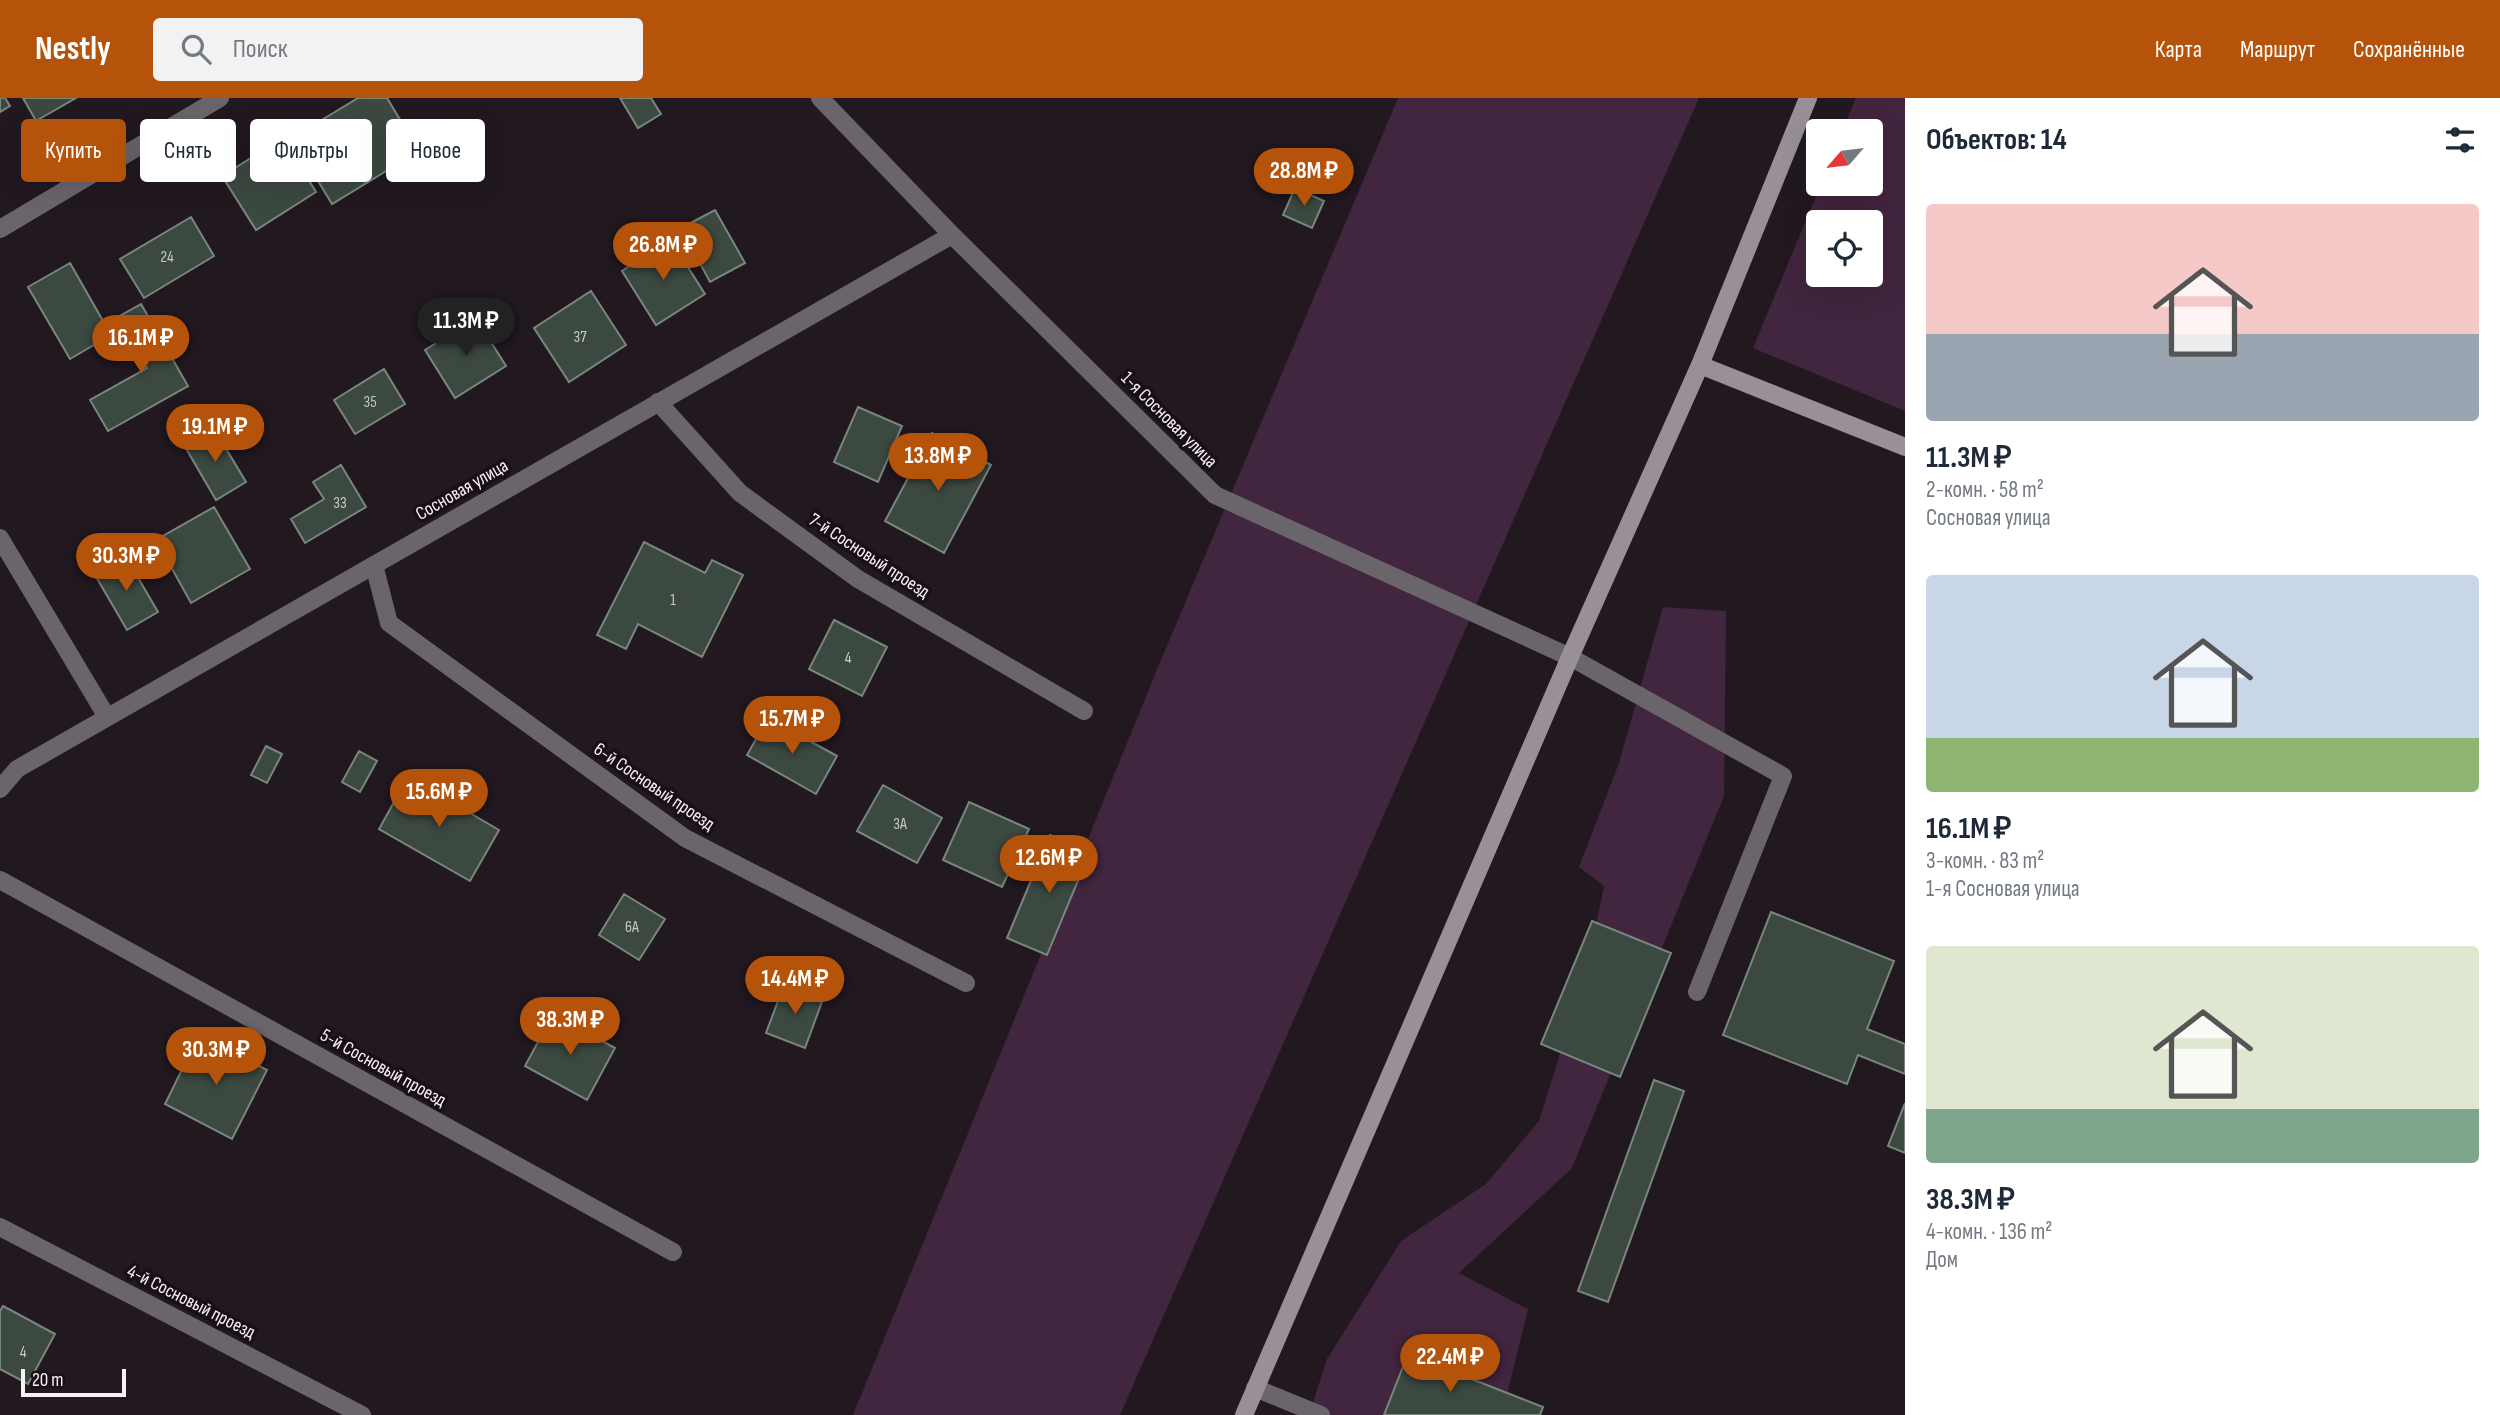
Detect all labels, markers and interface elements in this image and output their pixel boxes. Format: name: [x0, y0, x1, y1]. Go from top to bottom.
search box: [153, 18, 643, 81]
text: Nestly: [35, 29, 111, 69]
icon: search: [177, 30, 215, 68]
text: Поиск: [233, 34, 288, 65]
text: Карта: [2155, 35, 2202, 64]
text: Маршрут: [2240, 35, 2315, 64]
text: Сохранённые: [2353, 35, 2465, 64]
chip: Купить: [21, 119, 126, 182]
chip: Снять: [140, 119, 236, 182]
chip: Фильтры: [250, 119, 372, 182]
chip: Новое: [386, 119, 485, 182]
north arrow: [1806, 119, 1883, 196]
map controls: [1806, 119, 1883, 287]
icon: filters: [2441, 121, 2479, 159]
text: Объектов: 14: [1926, 122, 2067, 158]
pin: 28.8M ₽: [1239, 148, 1369, 208]
text: 28.8M ₽: [1270, 157, 1338, 185]
button: locate: [1806, 210, 1883, 287]
pin: 26.8M ₽: [598, 222, 728, 282]
text: 26.8M ₽: [629, 231, 697, 259]
house number: 24: [160, 248, 174, 267]
icon: home: [2140, 249, 2266, 375]
pin: 11.3M ₽: [401, 299, 531, 358]
text: 11.3M ₽: [433, 307, 499, 335]
pin: 16.1M ₽: [76, 316, 206, 375]
text: 16.1M ₽: [108, 324, 174, 352]
house number: 37: [573, 328, 587, 347]
street label: 1-я Сосновая улица: [1116, 367, 1222, 473]
house number: 35: [363, 393, 377, 412]
pin: 19.1M ₽: [150, 404, 280, 464]
text: 19.1M ₽: [182, 413, 248, 441]
pin: 13.8M ₽: [873, 434, 1003, 493]
text: 11.3M ₽: [1926, 440, 2012, 476]
text: 13.8M ₽: [905, 442, 971, 470]
street label: Сосновая улица: [412, 454, 512, 526]
text: 2-комн. · 58 m²: [1926, 476, 2044, 504]
house number: 33: [333, 494, 347, 513]
text: Сосновая улица: [1926, 504, 2051, 532]
street label: 7-й Сосновый проезд: [804, 508, 934, 604]
pin: 30.3M ₽: [61, 533, 191, 593]
text: 30.3M ₽: [92, 542, 160, 570]
house number: 1: [670, 591, 676, 610]
icon: home: [2140, 620, 2266, 746]
house number: 4: [845, 649, 852, 668]
pin: 15.7M ₽: [727, 696, 857, 756]
text: 15.7M ₽: [759, 705, 825, 733]
street label: 6-й Сосновый проезд: [589, 738, 719, 836]
pin: 15.6M ₽: [374, 770, 504, 829]
text: 15.6M ₽: [406, 778, 472, 806]
text: 16.1M ₽: [1926, 811, 2011, 847]
house number: 3А: [893, 815, 907, 834]
pin: 12.6M ₽: [984, 836, 1114, 895]
text: 12.6M ₽: [1016, 844, 1082, 872]
text: 3-комн. · 83 m²: [1926, 847, 2044, 875]
text: 1-я Сосновая улица: [1926, 875, 2080, 903]
house number: 6А: [625, 918, 639, 937]
pin: 14.4M ₽: [730, 956, 860, 1016]
text: 14.4M ₽: [761, 965, 829, 993]
icon: home: [2140, 991, 2266, 1117]
pin: 38.3M ₽: [505, 998, 635, 1057]
text: 38.3M ₽: [536, 1006, 604, 1034]
street label: 5-й Сосновый проезд: [316, 1024, 450, 1112]
pin: 30.3M ₽: [151, 1028, 281, 1087]
text: 30.3M ₽: [182, 1036, 250, 1064]
text: 38.3M ₽: [1926, 1182, 2015, 1218]
text: 4-комн. · 136 m²: [1926, 1218, 2052, 1246]
text: Дом: [1926, 1246, 1958, 1274]
street label: 4-й Сосновый проезд: [123, 1260, 259, 1344]
pin: 22.4M ₽: [1385, 1334, 1515, 1394]
house number: 4: [20, 1343, 27, 1362]
text: 22.4M ₽: [1416, 1343, 1484, 1371]
scale bar: [21, 1366, 126, 1398]
text: 20 m: [32, 1369, 64, 1392]

